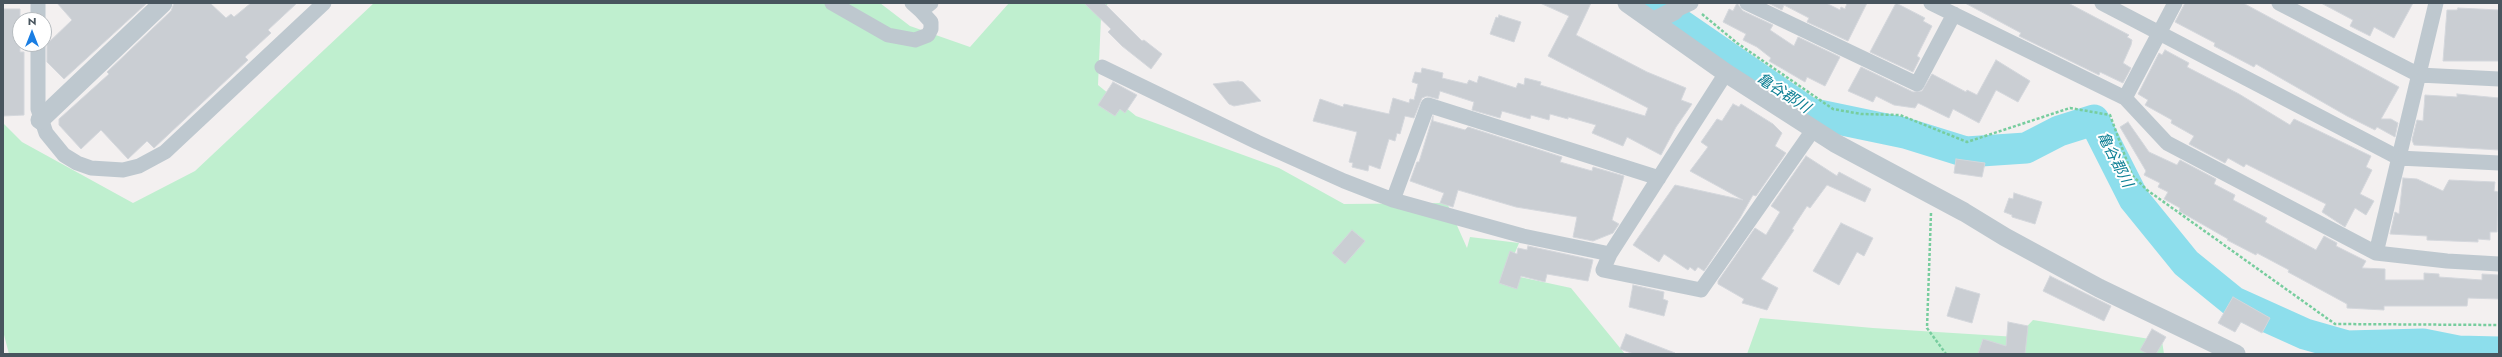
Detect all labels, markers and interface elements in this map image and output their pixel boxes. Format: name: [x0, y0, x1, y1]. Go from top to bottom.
north arrow: [12, 12, 52, 52]
text: N: [28, 13, 36, 29]
water label: 亀谷郡川: [1753, 70, 1813, 118]
water label: 亀谷郡川: [2092, 129, 2136, 191]

